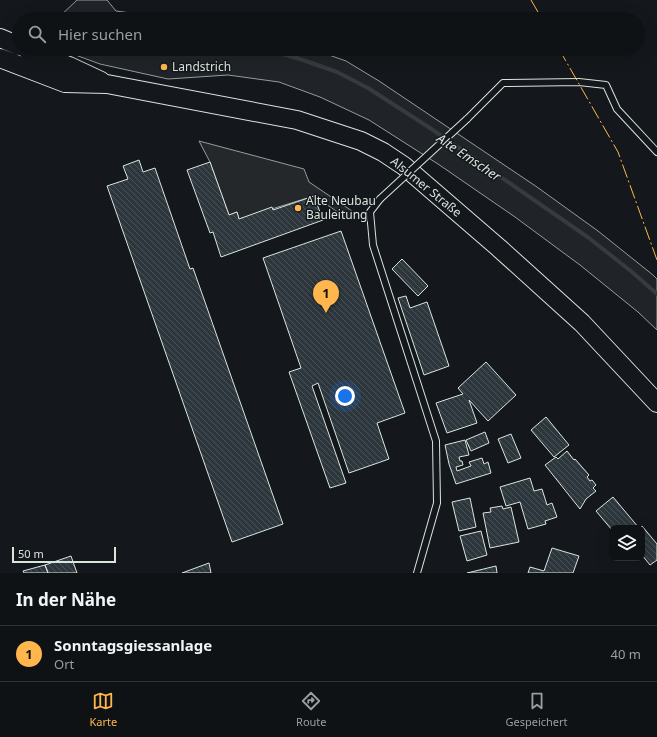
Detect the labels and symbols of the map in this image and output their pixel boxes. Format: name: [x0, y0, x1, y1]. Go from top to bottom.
place label: Landstrich: [172, 58, 231, 75]
marker: Landstrich: [159, 62, 169, 72]
water label: Alte Emscher: [433, 128, 505, 185]
street label: Alsumer Straße: [387, 153, 466, 221]
place label: Alte Neubau Bauleitung: [306, 192, 376, 223]
marker: Alte Neubau Bauleitung: [293, 203, 303, 213]
pin: 1: [313, 280, 339, 313]
your location: [335, 386, 355, 406]
scale bar: [12, 545, 116, 564]

